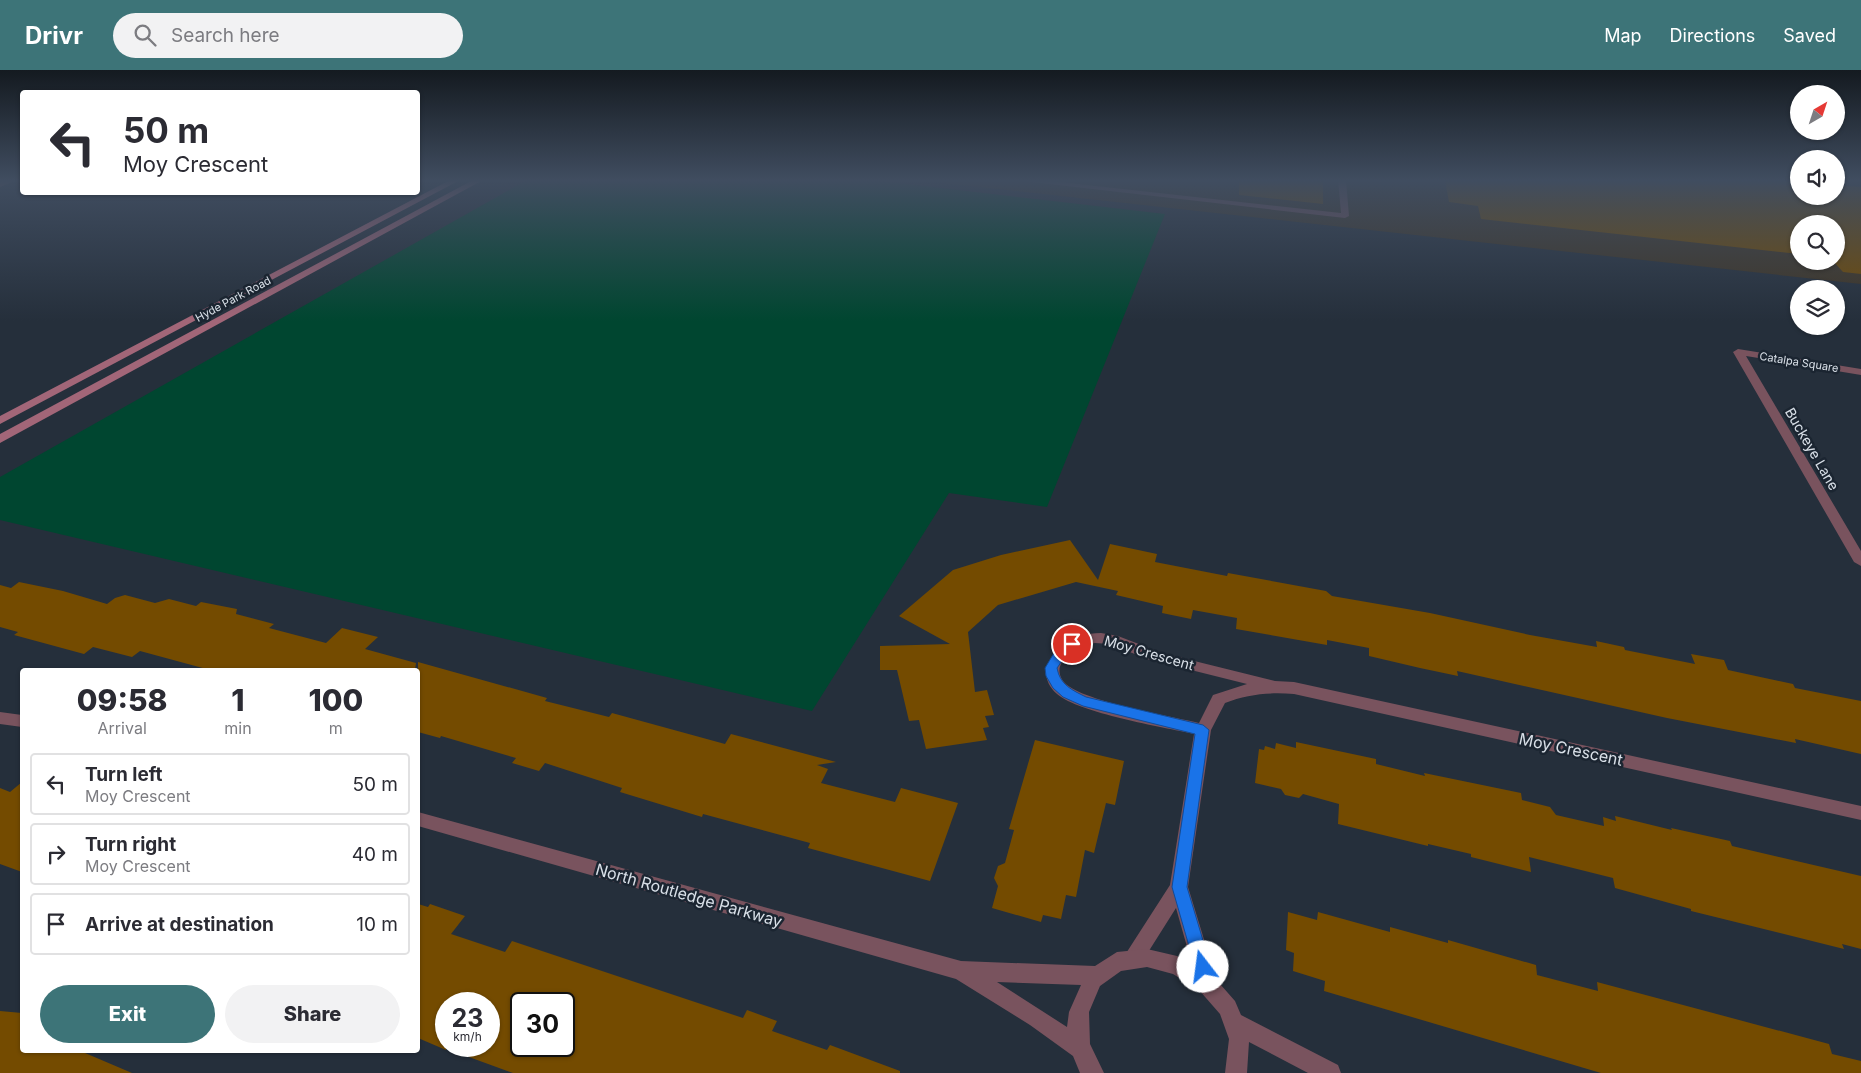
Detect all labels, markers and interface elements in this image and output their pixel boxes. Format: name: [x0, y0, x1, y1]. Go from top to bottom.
search box: [113, 13, 463, 58]
text: Drivr: [25, 21, 83, 50]
icon: search: [131, 21, 159, 49]
text: Search here: [171, 24, 280, 47]
text: Map: [1604, 25, 1642, 46]
text: Directions: [1670, 25, 1755, 46]
text: Saved: [1783, 25, 1836, 46]
north arrow: [1790, 85, 1845, 140]
map controls: [1790, 85, 1845, 335]
text: 50 m: [123, 109, 209, 151]
icon: left: [40, 110, 105, 175]
button: sound: [1790, 150, 1845, 205]
text: Moy Crescent: [123, 151, 268, 177]
button: search: [1790, 215, 1845, 270]
street label: Hyde Park Road: [193, 273, 273, 325]
button: layers: [1790, 280, 1845, 335]
street label: Catalpa Square: [1759, 349, 1839, 375]
street label: Buckeye Lane: [1782, 404, 1843, 493]
pin: [1051, 623, 1093, 665]
icon: arrive: [1058, 630, 1086, 658]
street label: Moy Crescent: [1102, 632, 1196, 674]
text: 09:58: [77, 682, 167, 718]
text: 1: [231, 682, 245, 718]
text: 100: [308, 682, 363, 718]
text: Arrival: [98, 718, 147, 738]
text: min: [224, 718, 252, 738]
text: m: [329, 718, 343, 738]
street label: Moy Crescent: [1517, 728, 1625, 770]
text: Turn left: [85, 763, 163, 786]
icon: left: [42, 770, 70, 798]
text: 50 m: [352, 773, 398, 796]
text: Moy Crescent: [85, 786, 191, 806]
text: Turn right: [85, 833, 176, 856]
icon: right: [42, 840, 70, 868]
text: 40 m: [352, 843, 398, 866]
text: Moy Crescent: [85, 856, 191, 876]
street label: North Routledge Parkway: [593, 859, 785, 931]
icon: arrive: [42, 910, 70, 938]
text: Arrive at destination: [85, 913, 274, 936]
text: 10 m: [356, 913, 398, 936]
position arrow: [1176, 940, 1228, 992]
button: Exit: [40, 985, 215, 1043]
button: Share: [225, 985, 400, 1043]
speed limit sign: 30: [510, 992, 575, 1057]
text: 23: [452, 1003, 483, 1033]
text: km/h: [453, 1029, 482, 1044]

